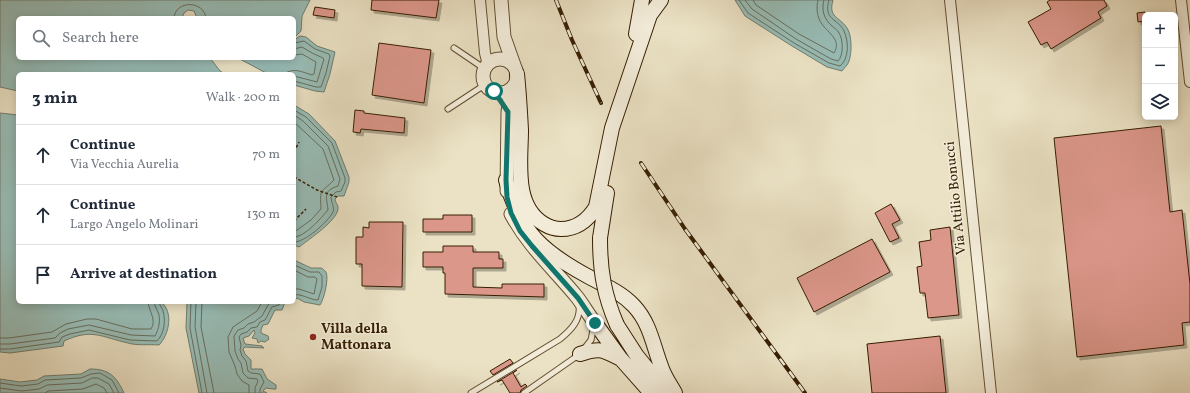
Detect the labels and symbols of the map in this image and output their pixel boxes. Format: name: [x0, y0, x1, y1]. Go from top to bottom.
route start: [485, 82, 503, 100]
street label: Via Attilio Bonucci: [941, 140, 971, 256]
route end: [586, 314, 604, 332]
place label: Villa della Mattonara: [321, 320, 392, 355]
marker: Villa della Mattonara: [308, 332, 318, 342]

